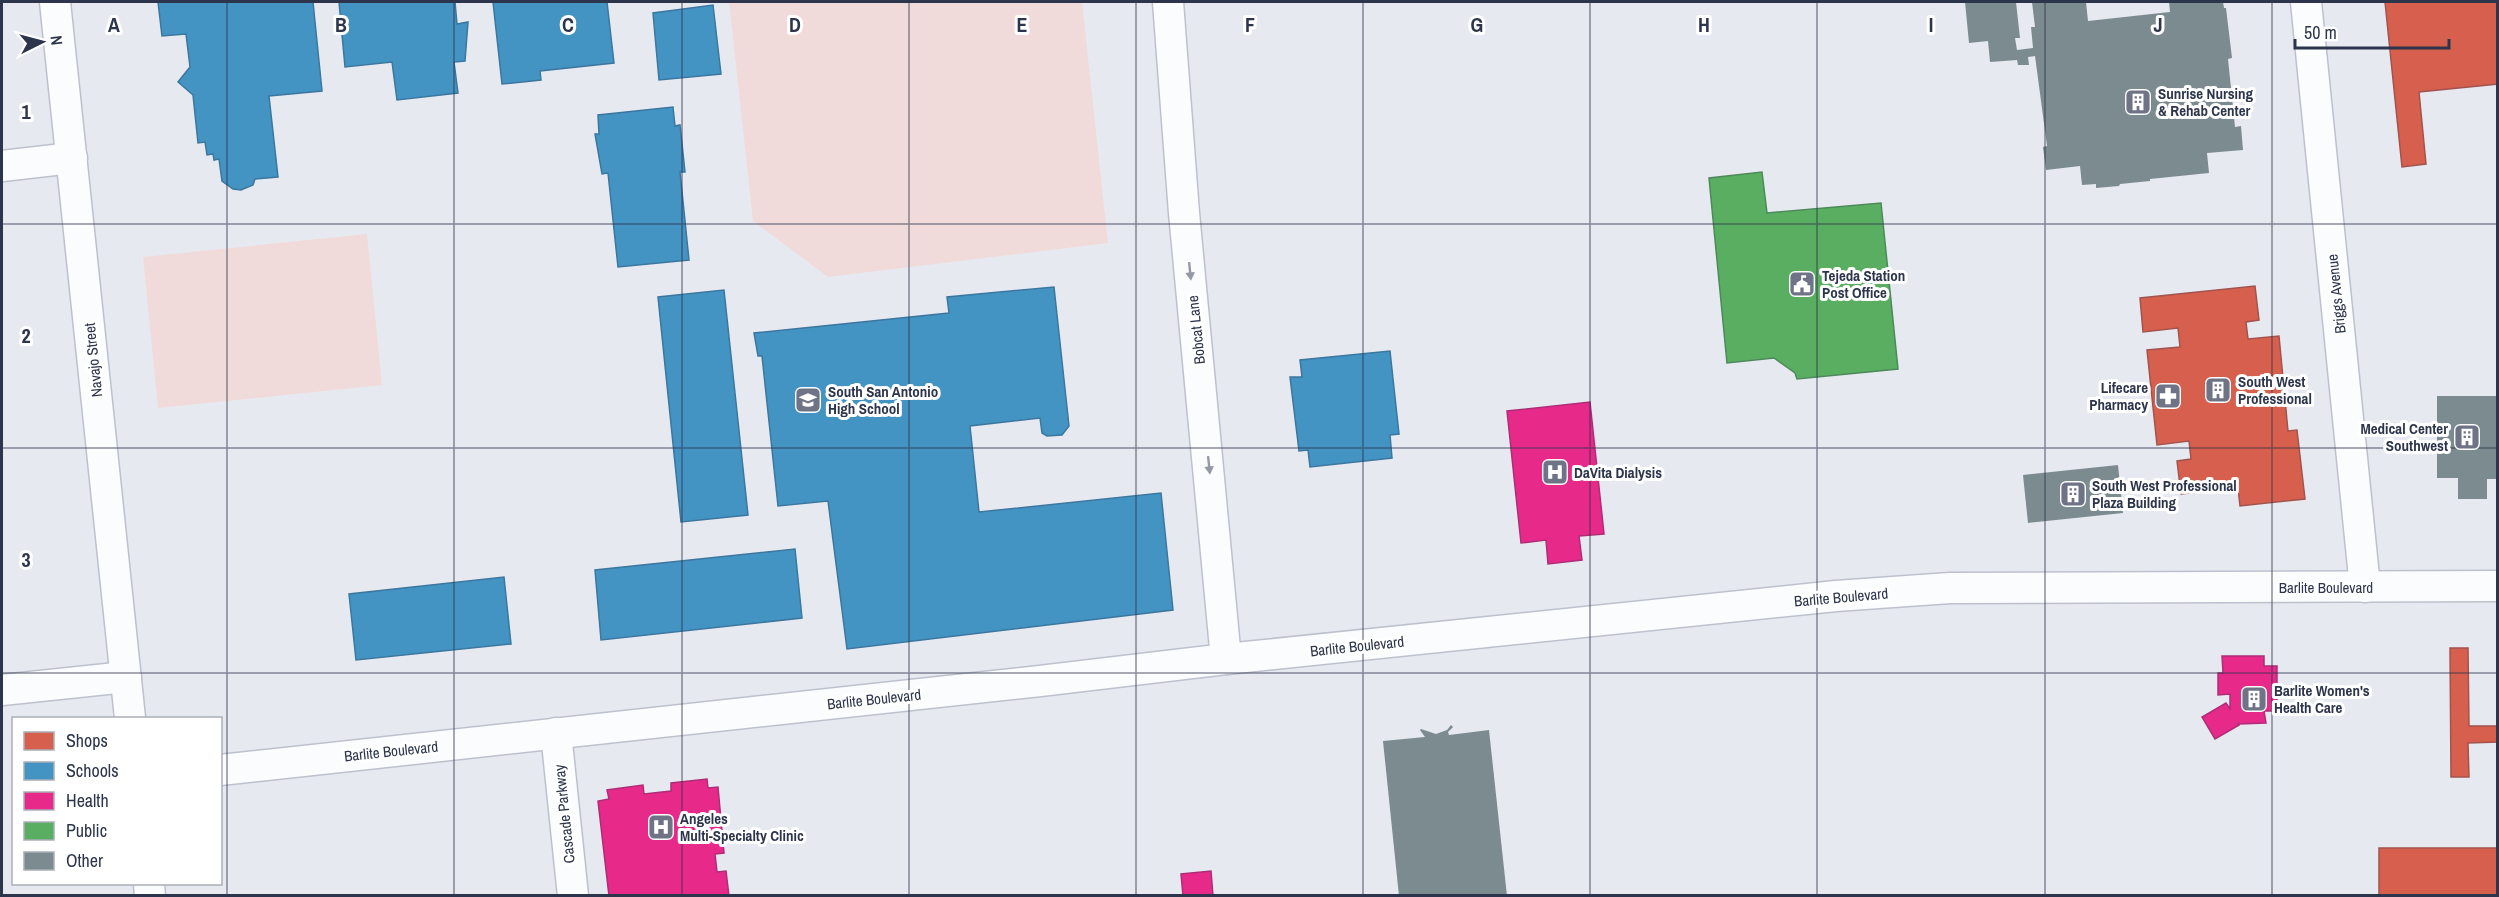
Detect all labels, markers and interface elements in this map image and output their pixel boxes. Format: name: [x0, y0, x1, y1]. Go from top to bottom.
text: A: [108, 11, 120, 38]
text: B: [335, 11, 347, 38]
text: C: [562, 11, 574, 38]
text: D: [789, 11, 801, 38]
text: E: [1017, 11, 1028, 38]
text: F: [1245, 11, 1255, 38]
text: G: [1471, 11, 1483, 38]
text: H: [1698, 11, 1710, 38]
text: I: [1929, 11, 1933, 38]
text: J: [2153, 11, 2163, 38]
north arrow: [12, 12, 72, 72]
scale bar: [2295, 12, 2450, 50]
text: 50 m: [2304, 20, 2337, 45]
text: N: [45, 35, 68, 46]
place label: Sunrise Nursing & Rehab Center: [2158, 83, 2253, 121]
building icon: Sunrise Nursing & Rehab Center: [2123, 87, 2153, 117]
text: 1: [21, 98, 31, 125]
street label: Briggs Avenue: [2321, 253, 2351, 335]
one-way arrow: [1185, 262, 1195, 281]
place label: Tejeda Station Post Office: [1822, 265, 1905, 303]
public building icon: Tejeda Station Post Office: [1787, 269, 1817, 299]
street label: Bobcat Lane: [1182, 294, 1210, 365]
street label: Navajo Street: [79, 321, 107, 398]
text: 2: [21, 322, 31, 349]
place label: South West Professional: [2238, 371, 2312, 409]
building icon: South West Professional: [2203, 375, 2233, 405]
place label: Lifecare Pharmacy: [2089, 377, 2148, 415]
place label: South San Antonio High School: [828, 381, 938, 419]
pharmacy icon: Lifecare Pharmacy: [2153, 381, 2183, 411]
school or university icon: South San Antonio High School: [793, 385, 823, 415]
place label: Medical Center Southwest: [2361, 418, 2448, 456]
building icon: Medical Center Southwest: [2452, 422, 2482, 452]
one-way arrow: [1204, 456, 1214, 475]
hospital icon: DaVita Dialysis: [1540, 457, 1570, 487]
place label: DaVita Dialysis: [1574, 462, 1662, 483]
place label: South West Professional Plaza Building: [2092, 475, 2237, 513]
building icon: South West Professional Plaza Building: [2058, 479, 2088, 509]
text: 3: [21, 546, 31, 573]
street label: Barlite Boulevard: [2279, 577, 2373, 598]
street label: Barlite Boulevard: [1793, 582, 1889, 612]
street label: Barlite Boulevard: [1309, 631, 1405, 661]
place label: Barlite Women's Health Care: [2274, 680, 2370, 718]
street label: Barlite Boulevard: [826, 684, 922, 714]
building icon: Barlite Women's Health Care: [2239, 684, 2269, 714]
legend: [12, 717, 222, 885]
text: Shops: [66, 728, 108, 753]
street label: Barlite Boulevard: [343, 736, 439, 766]
text: Schools: [66, 758, 119, 783]
street label: Cascade Parkway: [548, 763, 580, 864]
text: Health: [66, 788, 109, 813]
place label: Angeles Multi-Specialty Clinic: [680, 808, 804, 846]
hospital icon: Angeles Multi-Specialty Clinic: [646, 812, 676, 842]
text: Public: [66, 818, 107, 843]
text: Other: [66, 848, 103, 873]

